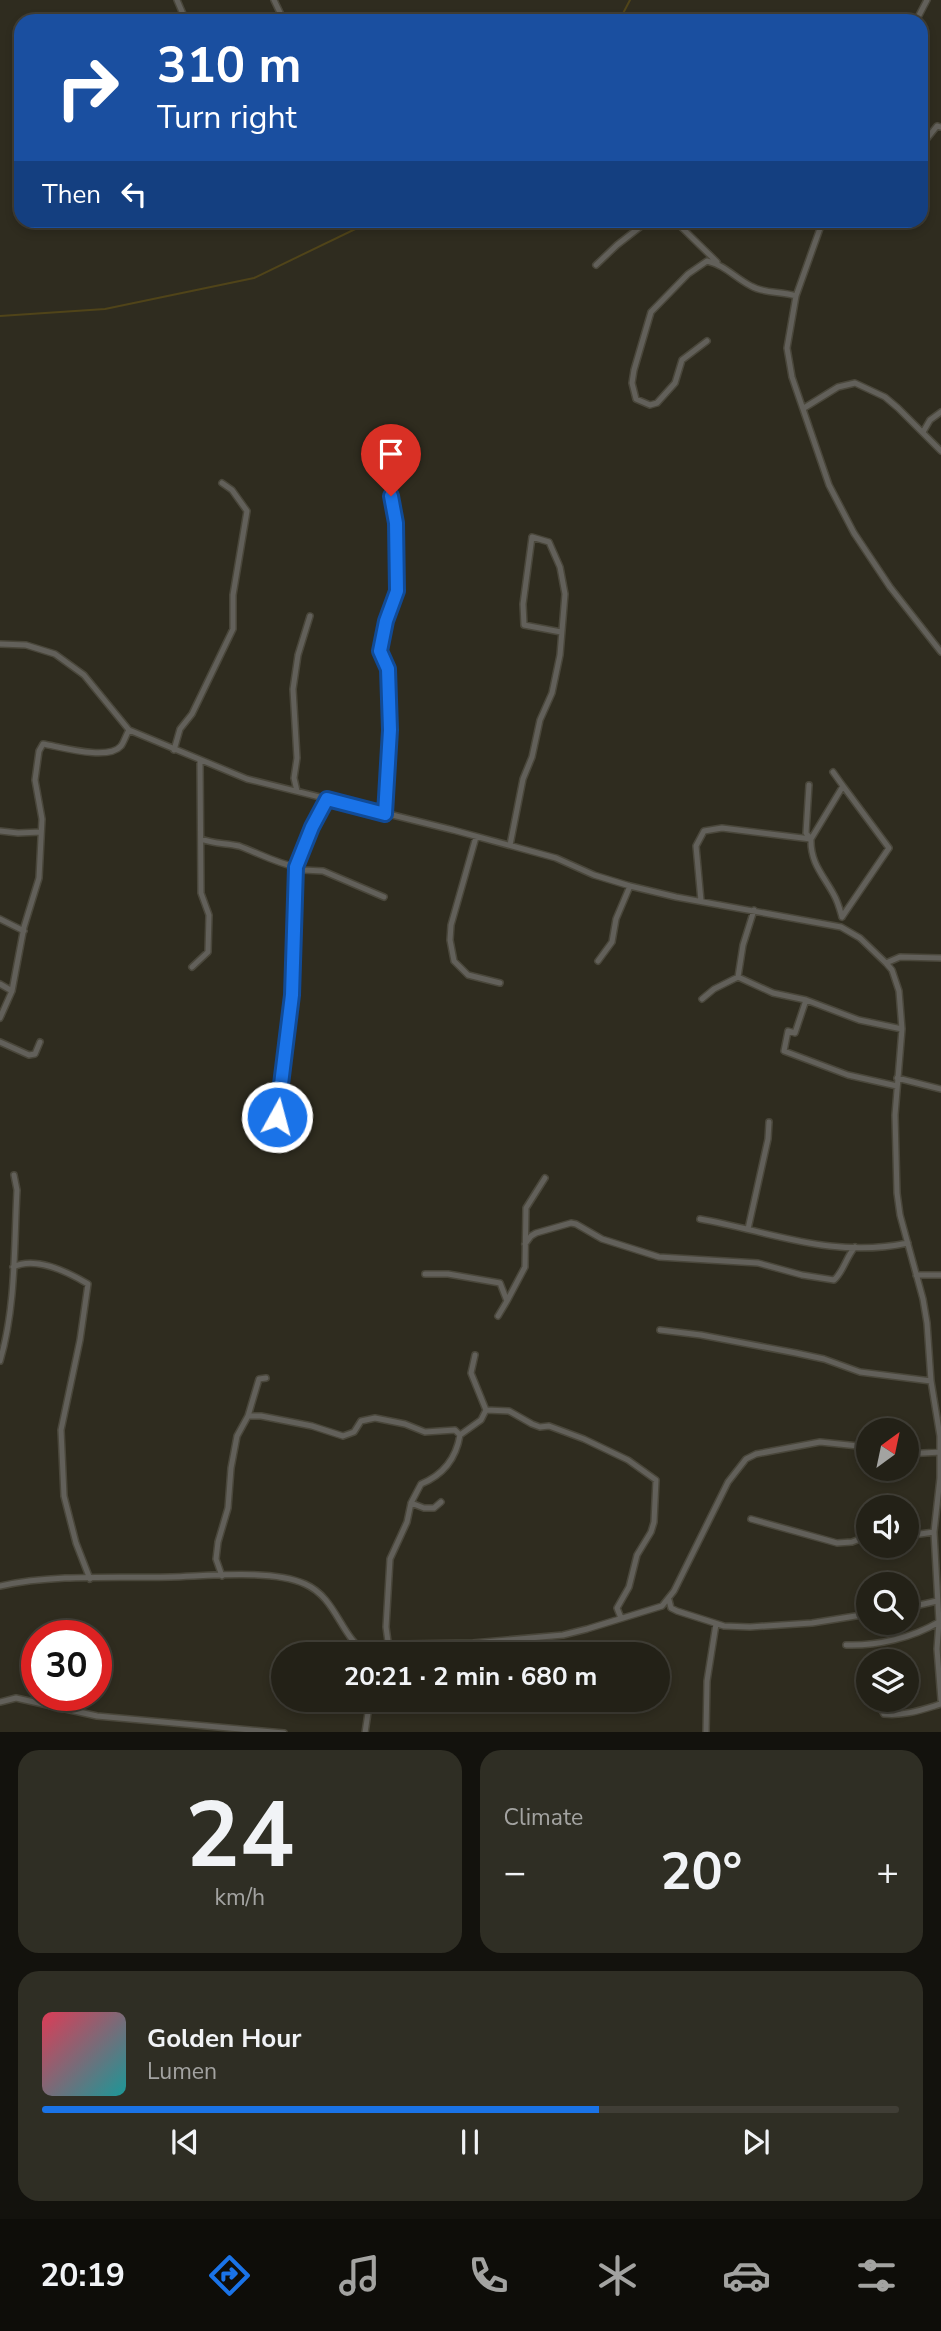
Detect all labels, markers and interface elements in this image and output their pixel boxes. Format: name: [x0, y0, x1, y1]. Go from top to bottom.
text: 310 m: [157, 32, 301, 99]
icon: right: [42, 42, 133, 133]
text: Turn right: [157, 96, 297, 139]
icon: left: [115, 175, 153, 213]
text: Then: [42, 177, 101, 212]
pin: [361, 424, 421, 496]
icon: arrive: [372, 435, 410, 473]
position arrow: [240, 1080, 314, 1154]
north arrow: [856, 1418, 919, 1480]
map controls: [856, 1418, 919, 1712]
button: sound: [856, 1495, 919, 1558]
button: search: [856, 1572, 919, 1635]
speed limit sign: 30: [21, 1620, 112, 1711]
button: layers: [856, 1649, 919, 1712]
text: 20:21 · 2 min · 680 m: [344, 1659, 597, 1694]
text: 24: [185, 1774, 294, 1898]
text: Climate: [504, 1802, 583, 1833]
text: 20°: [660, 1836, 742, 1907]
text: −: [504, 1847, 526, 1898]
text: +: [876, 1847, 899, 1898]
text: km/h: [214, 1882, 265, 1913]
text: Golden Hour: [147, 2021, 302, 2056]
text: Lumen: [147, 2056, 217, 2087]
icon: previous: [166, 2123, 204, 2161]
icon: pause: [451, 2123, 489, 2161]
icon: next: [737, 2123, 775, 2161]
icon: directions: [205, 2251, 254, 2300]
icon: music: [335, 2251, 384, 2300]
icon: phone: [464, 2251, 513, 2300]
icon: climate: [593, 2251, 642, 2300]
icon: car: [722, 2251, 771, 2300]
icon: filters: [852, 2251, 901, 2300]
text: 20:19: [40, 2254, 125, 2297]

